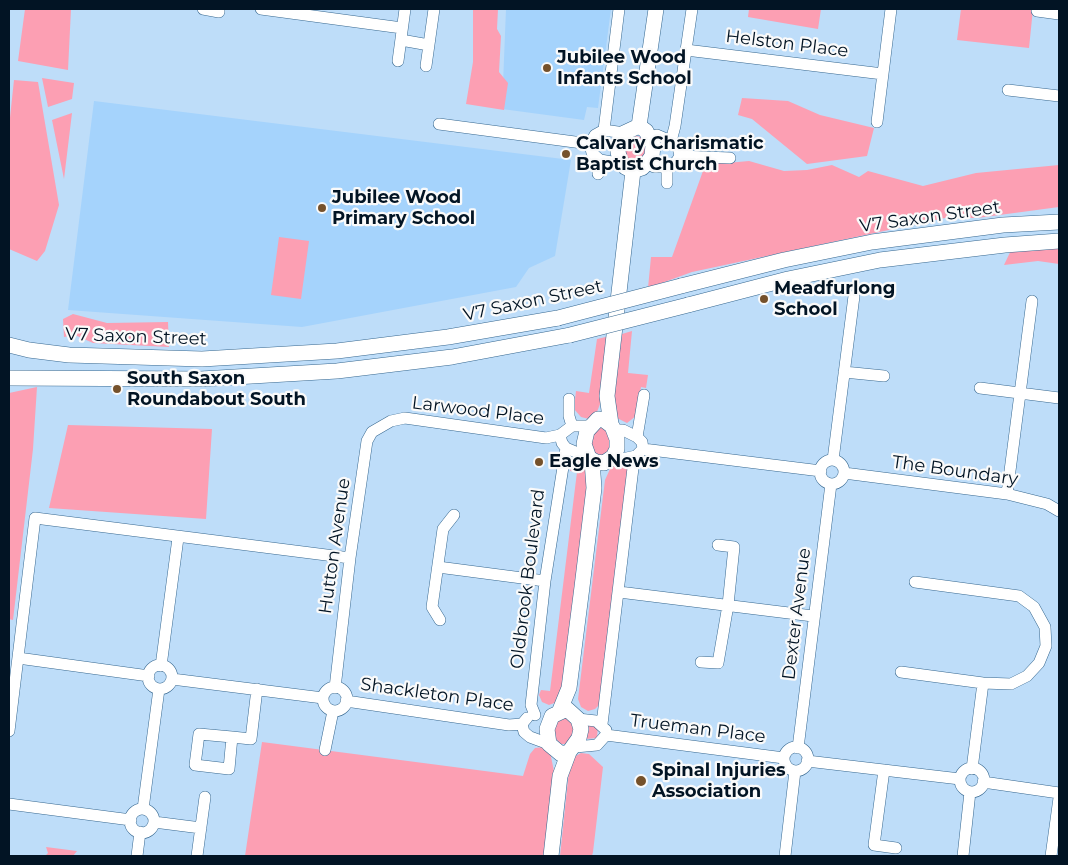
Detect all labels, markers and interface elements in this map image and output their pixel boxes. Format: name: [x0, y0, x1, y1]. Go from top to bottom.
street label: Helston Place: [724, 26, 850, 62]
place label: Jubilee Wood Infants School: [557, 47, 692, 90]
marker: Jubilee Wood Infants School: [541, 62, 553, 74]
place label: Calvary Charismatic Baptist Church: [576, 133, 764, 176]
marker: Calvary Charismatic Baptist Church: [560, 148, 572, 160]
place label: Jubilee Wood Primary School: [332, 187, 475, 230]
street label: V7 Saxon Street: [858, 196, 1002, 238]
marker: Jubilee Wood Primary School: [316, 202, 328, 214]
street label: V7 Saxon Street: [461, 276, 605, 326]
place label: Meadfurlong School: [774, 278, 895, 320]
marker: Meadfurlong School: [758, 293, 770, 305]
street label: V7 Saxon Street: [65, 324, 207, 350]
place label: South Saxon Roundabout South: [127, 368, 306, 410]
marker: South Saxon Roundabout South: [111, 383, 123, 395]
street label: Larwood Place: [411, 392, 545, 430]
place label: Eagle News: [549, 451, 659, 473]
street label: The Boundary: [891, 451, 1019, 491]
marker: Eagle News: [533, 456, 545, 468]
street label: Hutton Avenue: [315, 477, 355, 615]
street label: Oldbrook Boulevard: [506, 488, 550, 670]
street label: Dexter Avenue: [778, 547, 816, 681]
street label: Shackleton Place: [359, 674, 515, 716]
street label: Trueman Place: [629, 710, 767, 748]
place label: Spinal Injuries Association: [652, 760, 786, 802]
marker: Spinal Injuries Association: [634, 774, 648, 788]

